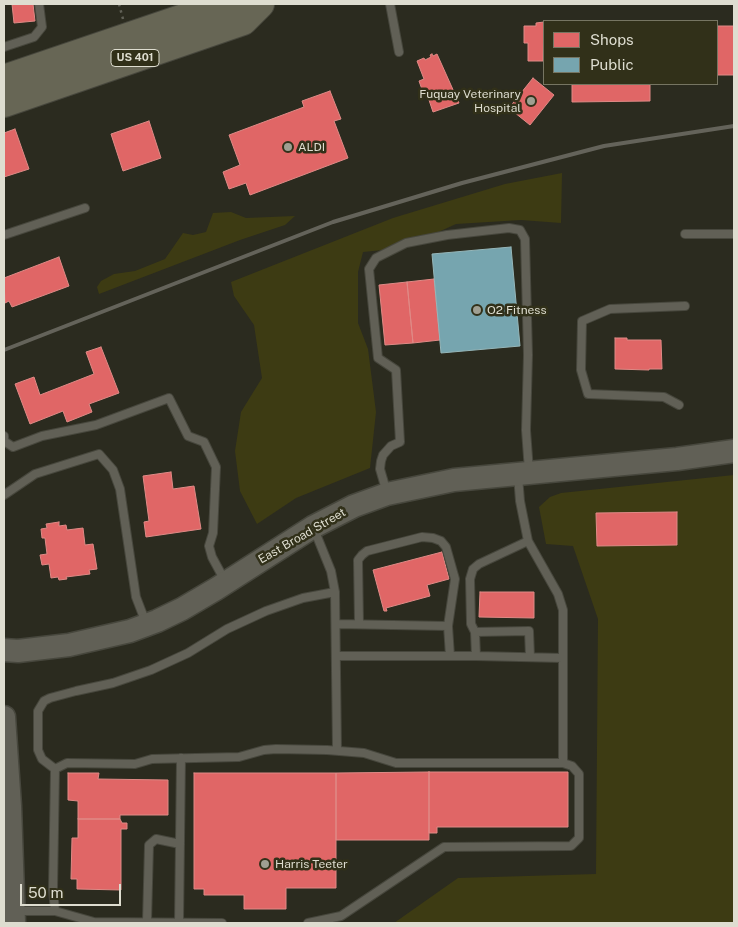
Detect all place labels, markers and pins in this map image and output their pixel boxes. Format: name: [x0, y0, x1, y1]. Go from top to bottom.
place label: Fuquay Veterinary Hospital: [419, 87, 521, 115]
marker: Fuquay Veterinary Hospital: [525, 95, 537, 107]
place label: ALDI: [298, 140, 325, 154]
marker: ALDI: [282, 141, 294, 153]
place label: O2 Fitness: [487, 303, 546, 317]
marker: O2 Fitness: [471, 304, 483, 316]
place label: Harris Teeter: [275, 857, 348, 871]
marker: Harris Teeter: [259, 858, 271, 870]

